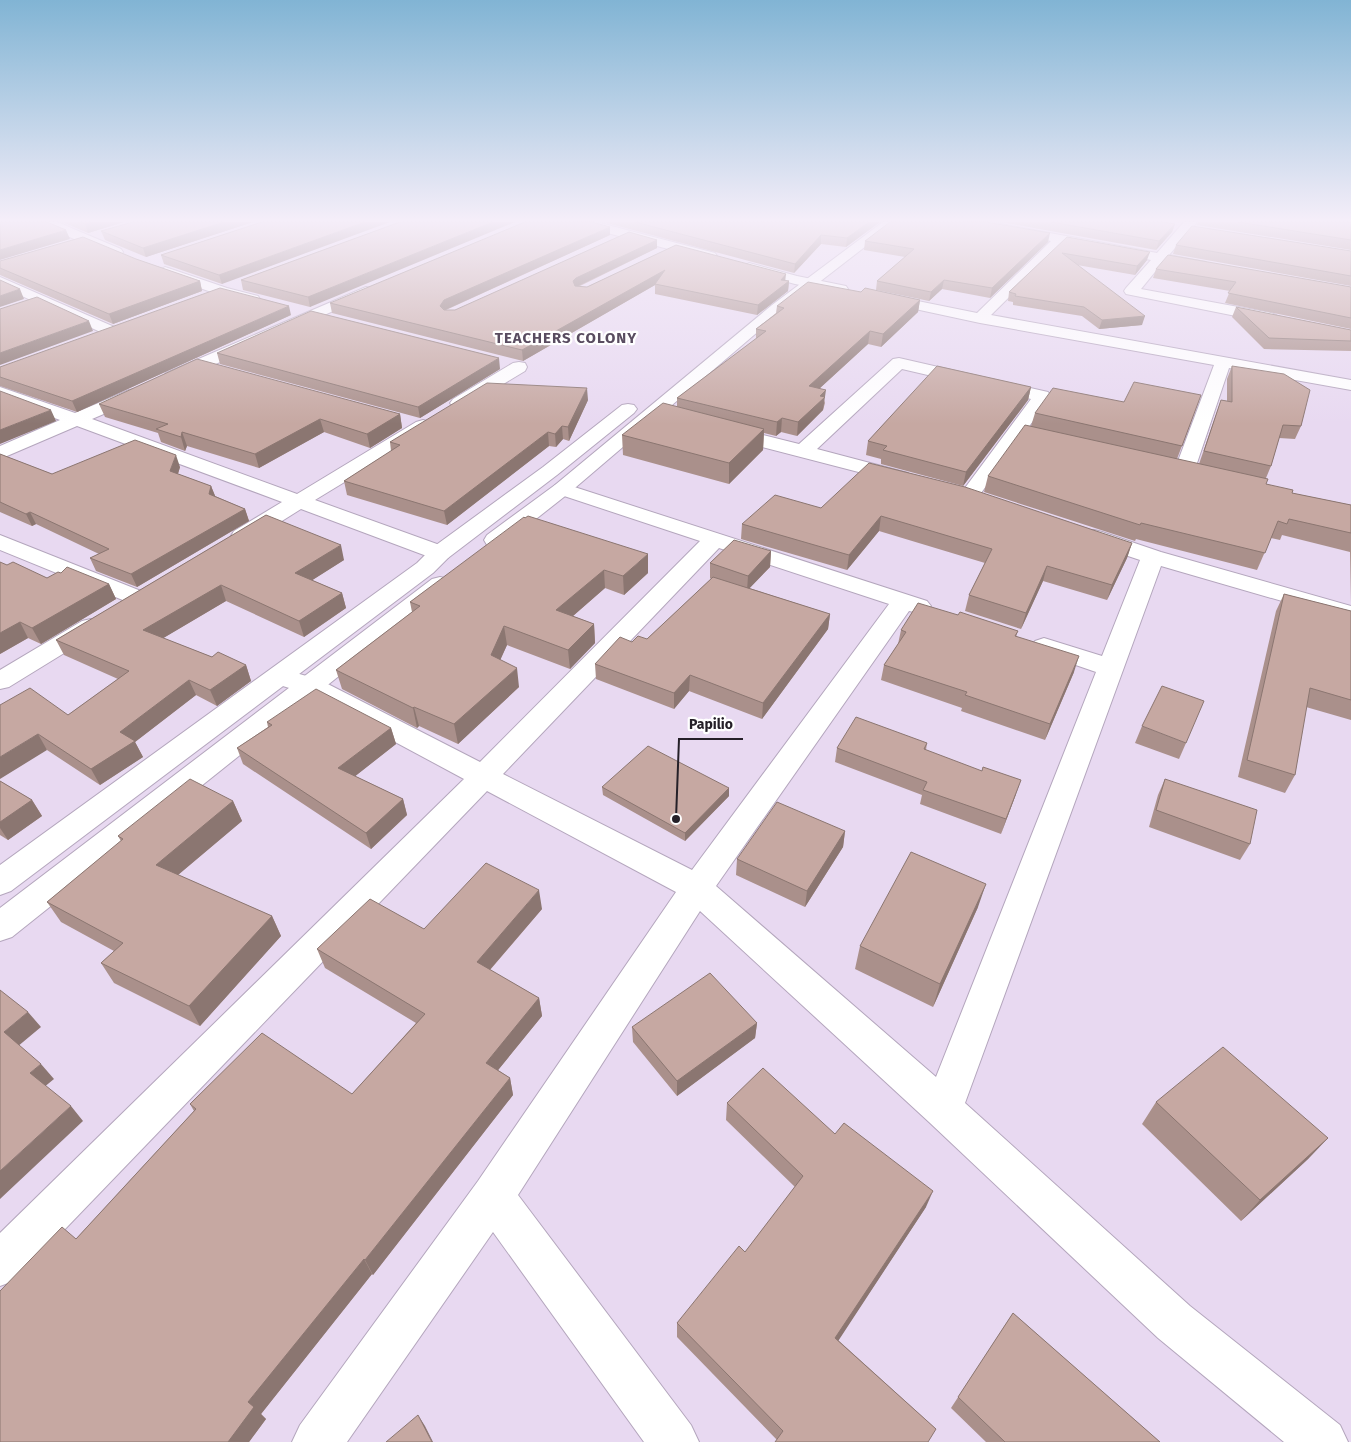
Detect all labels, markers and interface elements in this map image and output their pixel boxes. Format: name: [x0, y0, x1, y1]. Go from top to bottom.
district label: TEACHERS COLONY: [495, 329, 637, 347]
callout: Papilio: [679, 710, 743, 739]
text: Papilio: [689, 716, 733, 733]

